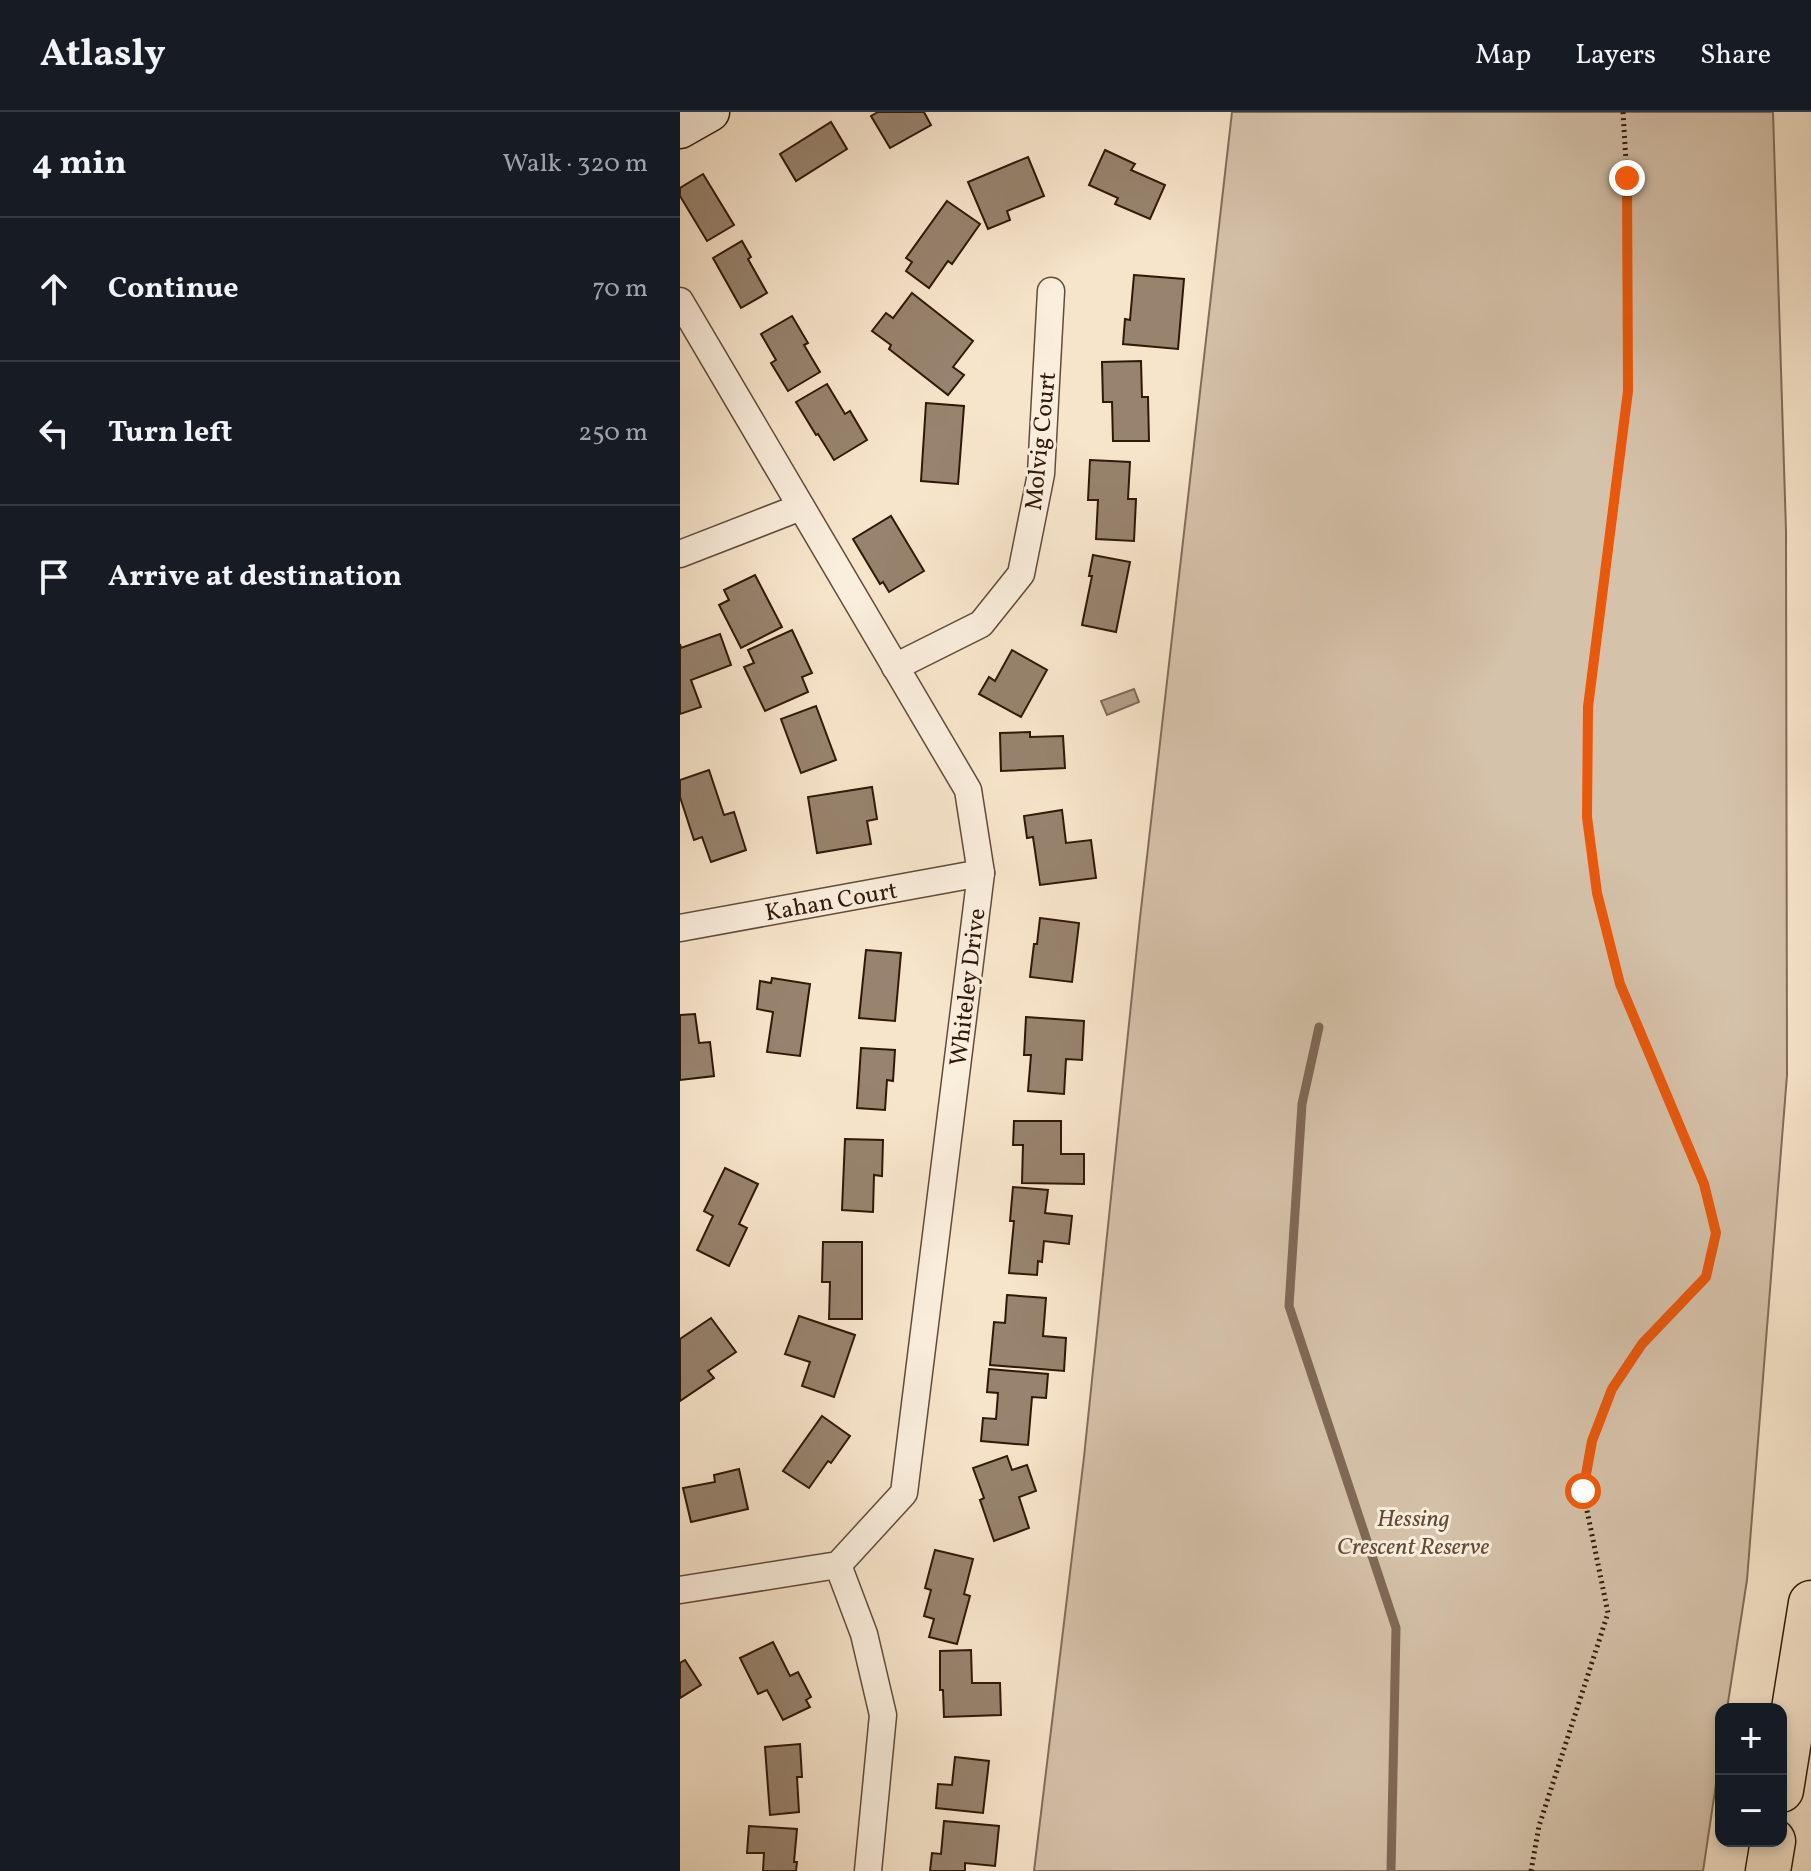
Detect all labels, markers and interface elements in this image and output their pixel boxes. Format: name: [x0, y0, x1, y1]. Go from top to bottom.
text: Atlasly: [40, 29, 166, 82]
text: Map: [1475, 36, 1531, 75]
text: Layers: [1575, 36, 1656, 75]
text: Share: [1700, 36, 1771, 75]
text: 4 min: [32, 141, 127, 188]
text: Walk · 320 m: [502, 146, 648, 182]
route end: [1609, 160, 1645, 196]
icon: ahead: [32, 267, 76, 311]
text: Continue: [108, 268, 239, 310]
text: 70 m: [593, 271, 648, 307]
street label: Molvig Court: [1018, 370, 1066, 512]
icon: left: [32, 411, 76, 455]
text: Turn left: [108, 412, 232, 454]
text: 250 m: [578, 415, 648, 451]
icon: arrive: [32, 555, 76, 599]
text: Arrive at destination: [108, 556, 402, 598]
street label: Kahan Court: [762, 875, 900, 931]
street label: Whiteley Drive: [942, 906, 996, 1068]
route start: [1565, 1473, 1601, 1509]
park label: Hessing Crescent Reserve: [1337, 1503, 1490, 1565]
map controls: [1715, 1703, 1787, 1847]
button: +: [1715, 1703, 1787, 1775]
button: −: [1715, 1775, 1787, 1847]

